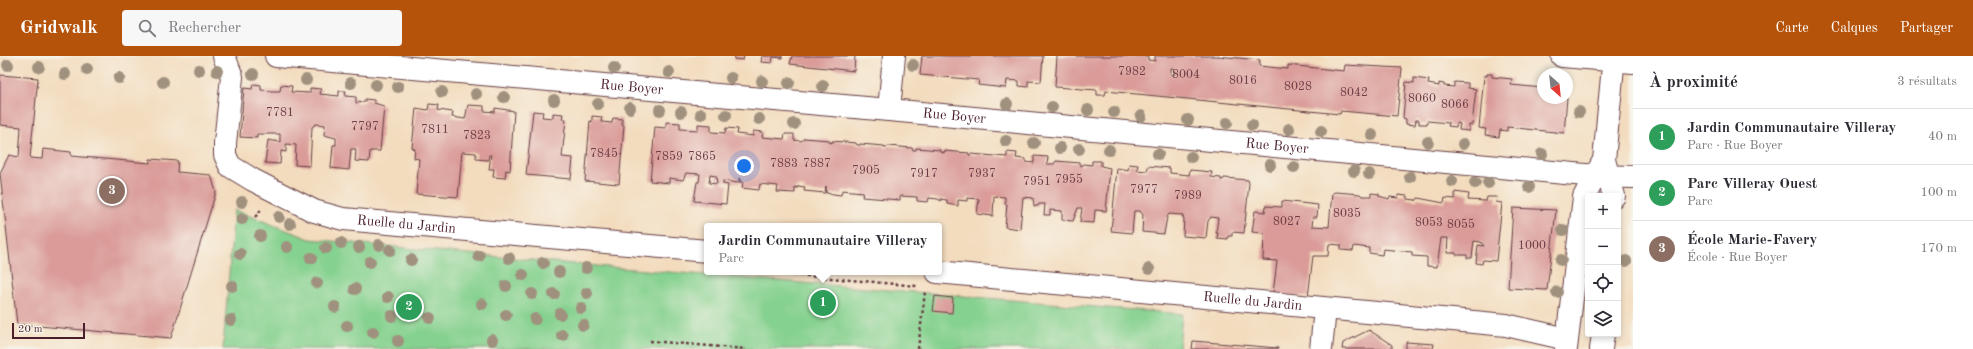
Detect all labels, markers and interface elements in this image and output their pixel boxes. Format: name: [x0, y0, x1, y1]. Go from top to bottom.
search box: [122, 10, 402, 46]
icon: search: [136, 17, 158, 39]
text: Gridwalk: [20, 19, 98, 38]
text: Rechercher: [168, 21, 241, 36]
text: Carte: [1775, 21, 1809, 35]
text: Calques: [1831, 21, 1878, 35]
text: Partager: [1900, 21, 1953, 35]
house number: 7982: [1118, 66, 1146, 78]
north arrow: [1537, 68, 1573, 104]
house number: 8004: [1172, 69, 1200, 81]
text: À proximité: [1649, 74, 1738, 91]
house number: 8016: [1229, 75, 1257, 87]
text: 3 résultats: [1897, 75, 1957, 88]
street label: Rue Boyer: [599, 78, 664, 97]
house number: 8028: [1284, 81, 1312, 93]
house number: 8042: [1340, 87, 1368, 99]
house number: 8060: [1408, 93, 1436, 105]
house number: 8066: [1441, 99, 1469, 111]
street label: Rue Boyer: [922, 106, 987, 126]
house number: 7781: [266, 107, 294, 119]
house number: 7797: [351, 121, 379, 133]
text: Jardin Communautaire Villeray: [1687, 121, 1896, 136]
house number: 7811: [421, 124, 449, 136]
house number: 7823: [463, 130, 491, 142]
text: 1: [1658, 130, 1666, 143]
text: 40 m: [1928, 130, 1957, 143]
street label: Rue Boyer: [1245, 136, 1309, 156]
text: Parc · Rue Boyer: [1687, 139, 1782, 152]
house number: 7845: [590, 147, 618, 160]
house number: 7859: [655, 150, 683, 163]
house number: 7865: [688, 150, 716, 163]
your location: [734, 156, 754, 176]
house number: 7883: [770, 158, 798, 170]
house number: 7887: [803, 158, 831, 170]
house number: 7905: [852, 164, 880, 177]
house number: 7917: [910, 168, 938, 180]
house number: 7937: [968, 168, 996, 180]
house number: 7955: [1055, 173, 1083, 186]
house number: 7951: [1023, 175, 1051, 188]
pin: 3: [99, 176, 125, 206]
text: Parc Villeray Ouest: [1687, 177, 1817, 192]
house number: 7977: [1130, 184, 1158, 196]
text: 2: [1658, 186, 1666, 199]
text: 100 m: [1920, 186, 1957, 199]
house number: 7989: [1174, 190, 1202, 202]
map controls: [1585, 193, 1621, 337]
button: +: [1585, 193, 1621, 229]
text: Parc: [1687, 195, 1713, 208]
house number: 8035: [1333, 207, 1361, 220]
street label: Ruelle du Jardin: [356, 213, 457, 236]
house number: 8027: [1273, 216, 1301, 228]
house number: 8053: [1415, 216, 1443, 229]
house number: 8055: [1447, 218, 1475, 231]
popup: [704, 223, 942, 275]
button: −: [1585, 229, 1621, 265]
text: École Marie-Favery: [1687, 233, 1817, 248]
text: Jardin Communautaire Villeray: [718, 234, 928, 249]
house number: 1000: [1518, 240, 1546, 252]
text: 3: [1658, 242, 1666, 255]
text: 170 m: [1920, 242, 1957, 255]
text: École · Rue Boyer: [1687, 251, 1787, 264]
text: Parc: [718, 252, 744, 265]
button: locate: [1585, 265, 1621, 301]
pin: 1: [810, 288, 836, 318]
street label: Ruelle du Jardin: [1202, 290, 1303, 313]
pin: 2: [396, 292, 422, 322]
button: layers: [1585, 301, 1621, 337]
scale bar: [12, 321, 85, 340]
text: 20 m: [18, 324, 43, 335]

